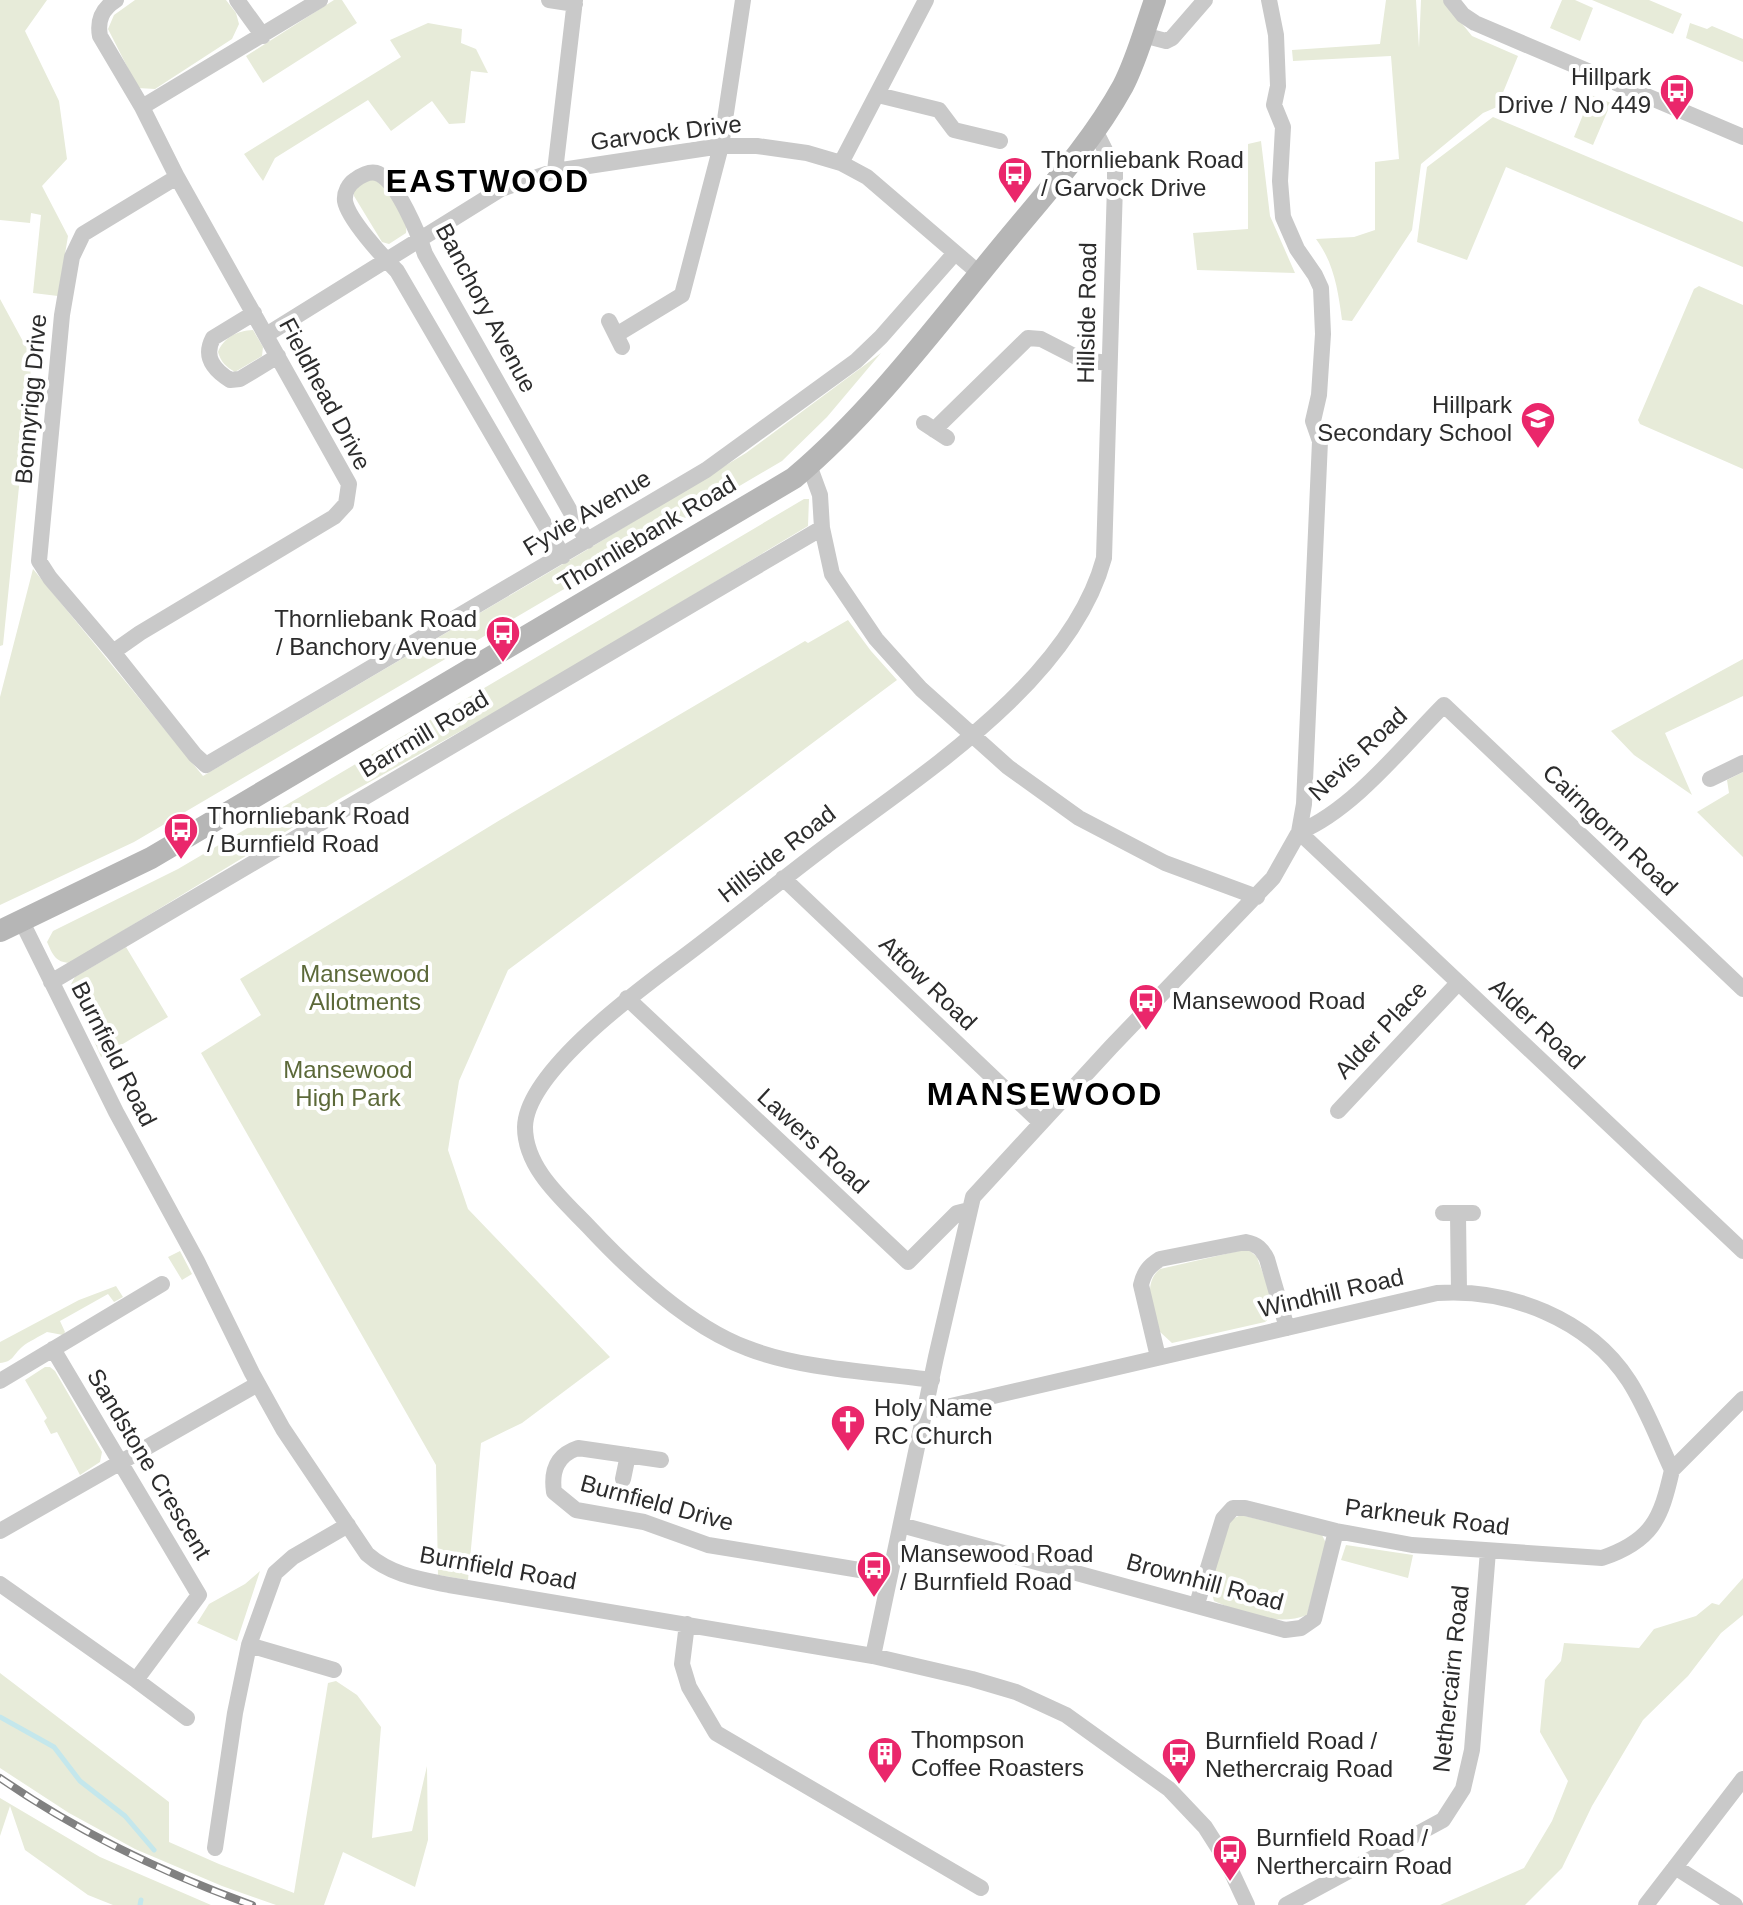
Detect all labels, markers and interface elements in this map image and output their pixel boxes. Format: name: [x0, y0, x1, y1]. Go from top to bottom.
place label: Hillpark Drive / No 449: [1498, 63, 1652, 118]
bus stop icon: Hillpark Drive / No 449: [1658, 72, 1696, 122]
street label: Garvock Drive: [589, 110, 743, 155]
place label: Thornliebank Road / Garvock Drive: [1041, 146, 1244, 201]
bus stop icon: Thornliebank Road / Garvock Drive: [996, 155, 1034, 205]
district label: EASTWOOD: [386, 163, 590, 199]
street label: Banchory Avenue: [430, 219, 542, 397]
street label: Hillside Road: [1072, 242, 1101, 384]
street label: Bonnyrigg Drive: [10, 313, 51, 485]
street label: Fieldhead Drive: [274, 313, 377, 474]
place label: Hillpark Secondary School: [1317, 391, 1513, 446]
school or university icon: Hillpark Secondary School: [1519, 400, 1557, 450]
street label: Fyvie Avenue: [518, 464, 655, 561]
street label: Thornliebank Road: [553, 470, 741, 597]
place label: Thornliebank Road / Banchory Avenue: [274, 605, 477, 660]
bus stop icon: Thornliebank Road / Banchory Avenue: [484, 614, 522, 664]
street label: Barrmill Road: [354, 685, 493, 783]
street label: Nevis Road: [1303, 701, 1412, 806]
street label: Cairngorm Road: [1538, 759, 1683, 901]
street label: Hillside Road: [713, 799, 841, 908]
place label: Thornliebank Road / Burnfield Road: [207, 802, 410, 857]
bus stop icon: Thornliebank Road / Burnfield Road: [162, 811, 200, 861]
street label: Attow Road: [874, 930, 982, 1035]
park label: Mansewood Allotments: [300, 960, 430, 1015]
street label: Alder Road: [1484, 973, 1590, 1074]
street label: Alder Place: [1329, 976, 1432, 1084]
street label: Burnfield Road: [66, 977, 163, 1131]
bus stop icon: Mansewood Road: [1127, 982, 1165, 1032]
place label: Mansewood Road: [1172, 987, 1365, 1014]
park label: Mansewood High Park: [283, 1056, 413, 1111]
district label: MANSEWOOD: [927, 1076, 1163, 1112]
street label: Lawers Road: [752, 1083, 874, 1199]
street label: Windhill Road: [1256, 1263, 1406, 1322]
street label: Sandstone Crescent: [82, 1364, 217, 1564]
place label: Holy Name RC Church: [874, 1394, 993, 1449]
church icon: Holy Name RC Church: [829, 1403, 867, 1453]
street label: Burnfield Drive: [578, 1469, 737, 1536]
street label: Parkneuk Road: [1343, 1493, 1511, 1540]
street label: Burnfield Road: [418, 1540, 579, 1595]
place label: Mansewood Road / Burnfield Road: [900, 1540, 1093, 1595]
street label: Brownhill Road: [1124, 1548, 1287, 1615]
bus stop icon: Mansewood Road / Burnfield Road: [855, 1549, 893, 1599]
street label: Nethercairn Road: [1427, 1584, 1474, 1774]
place label: Thompson Coffee Roasters: [911, 1726, 1084, 1781]
place label: Burnfield Road / Nethercraig Road: [1205, 1727, 1393, 1782]
building icon: Thompson Coffee Roasters: [866, 1735, 904, 1785]
bus stop icon: Burnfield Road / Nethercraig Road: [1160, 1736, 1198, 1786]
place label: Burnfield Road / Nerthercairn Road: [1256, 1824, 1452, 1879]
bus stop icon: Burnfield Road / Nerthercairn Road: [1211, 1833, 1249, 1883]

